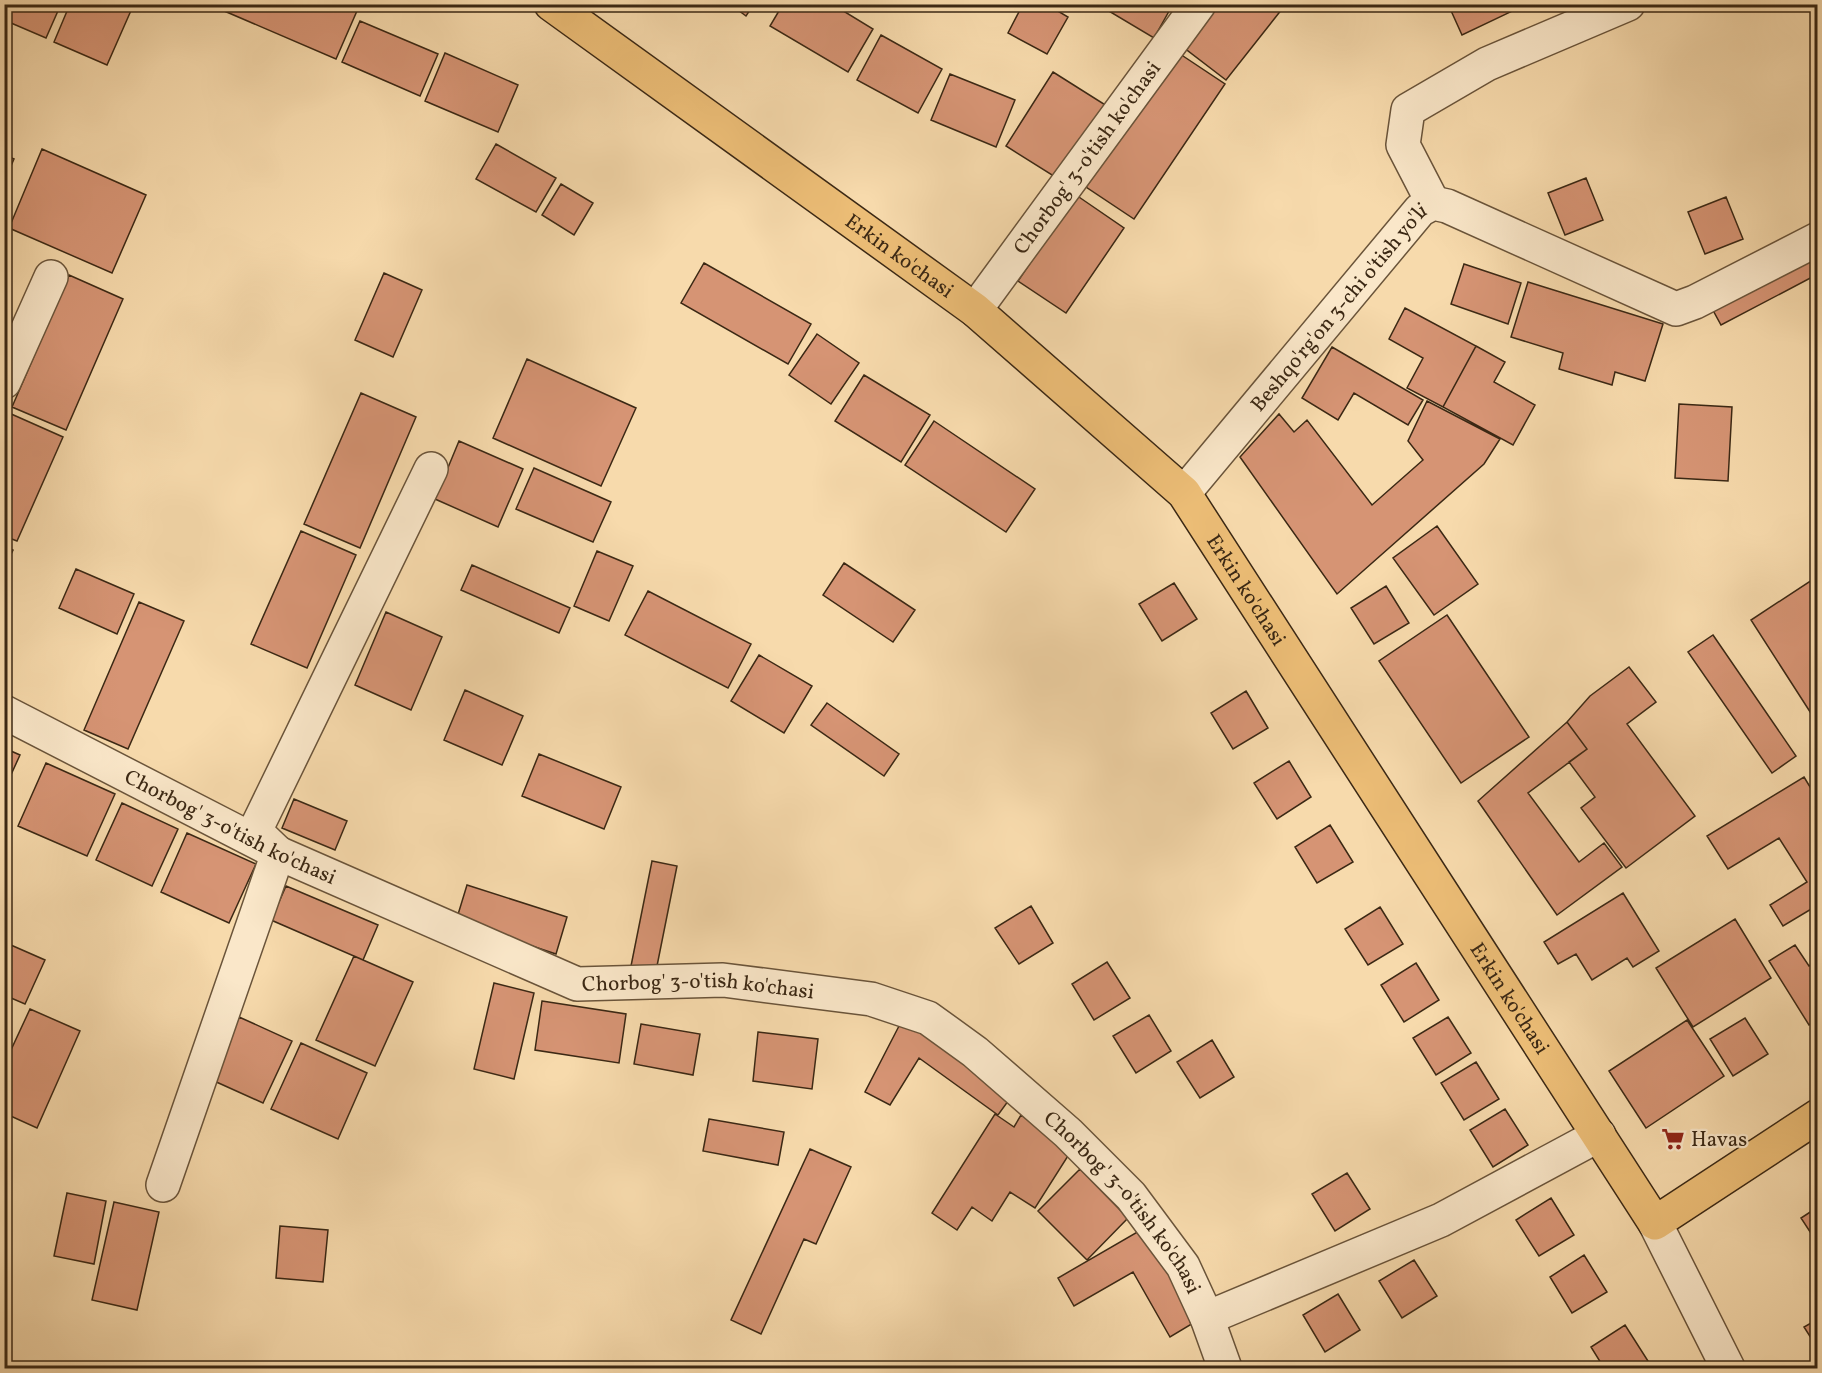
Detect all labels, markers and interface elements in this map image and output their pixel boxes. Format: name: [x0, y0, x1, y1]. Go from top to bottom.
street label: Chorbog' 3-o'tish ko'chasi: [1007, 56, 1168, 261]
street label: Beshqo'rg'on 3-chi o'tish yo'li: [1245, 196, 1432, 419]
street label: Erkin ko'chasi: [839, 208, 959, 306]
street label: Erkin ko'chasi: [1198, 529, 1292, 652]
street label: Chorbog' 3-o'tish ko'chasi: [119, 763, 340, 893]
street label: Erkin ko'chasi: [1462, 938, 1556, 1061]
street label: Chorbog' 3-o'tish ko'chasi: [581, 967, 816, 1008]
street label: Chorbog' 3-o'tish ko'chasi: [1036, 1105, 1207, 1299]
supermarket icon: Havas: [1660, 1126, 1686, 1152]
place label: Havas: [1691, 1126, 1747, 1155]

